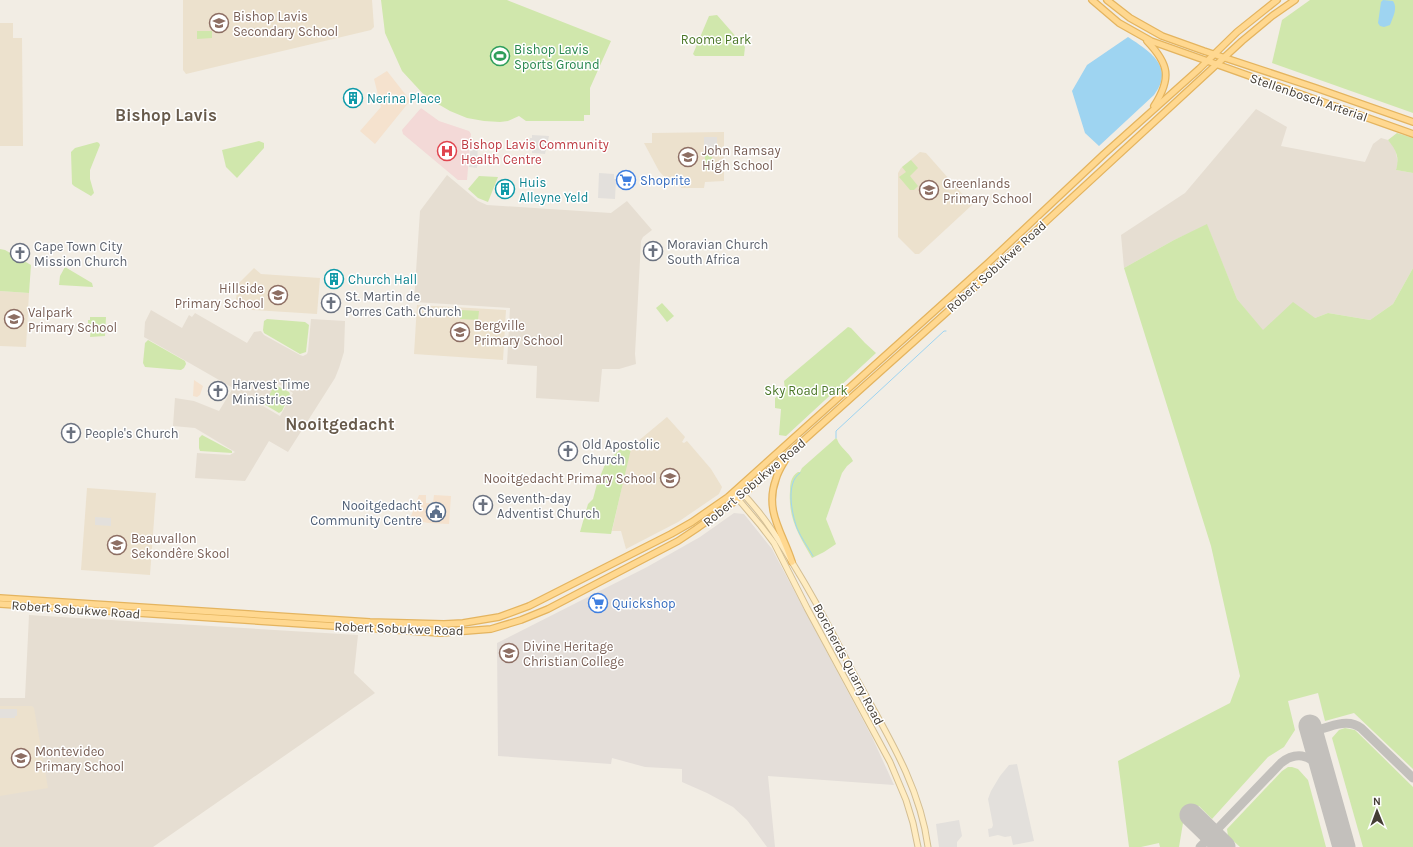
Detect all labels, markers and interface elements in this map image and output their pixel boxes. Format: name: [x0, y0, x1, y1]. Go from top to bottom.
place label: Bishop Lavis Secondary School: [233, 9, 338, 39]
school or university icon: Bishop Lavis Secondary School: [208, 12, 230, 34]
park label: Roome Park: [681, 32, 751, 47]
place label: Bishop Lavis Sports Ground: [514, 42, 600, 72]
sports icon: Bishop Lavis Sports Ground: [489, 45, 511, 67]
street label: Stellenbosch Arterial: [1248, 70, 1370, 125]
building icon: Nerina Place: [342, 87, 364, 109]
place label: Nerina Place: [367, 91, 441, 106]
district label: Bishop Lavis: [115, 105, 217, 125]
place label: Bishop Lavis Community Health Centre: [461, 137, 609, 167]
hospital icon: Bishop Lavis Community Health Centre: [436, 140, 458, 162]
place label: John Ramsay High School: [702, 143, 780, 173]
school or university icon: John Ramsay High School: [677, 146, 699, 168]
supermarket icon: Shoprite: [615, 169, 637, 191]
place label: Shoprite: [640, 173, 691, 188]
place label: Huis Alleyne Yeld: [519, 175, 588, 205]
place label: Greenlands Primary School: [943, 176, 1032, 206]
building icon: Huis Alleyne Yeld: [494, 178, 516, 200]
school or university icon: Greenlands Primary School: [918, 179, 940, 201]
street label: Robert Sobukwe Road: [943, 218, 1049, 315]
place label: Moravian Church South Africa: [667, 237, 768, 267]
place label: Cape Town City Mission Church: [34, 239, 127, 269]
church icon: Moravian Church South Africa: [642, 240, 664, 262]
church icon: Cape Town City Mission Church: [9, 242, 31, 264]
building icon: Church Hall: [323, 268, 345, 290]
place label: Church Hall: [348, 272, 417, 287]
place label: Hillside Primary School: [175, 281, 264, 311]
school or university icon: Hillside Primary School: [267, 284, 289, 306]
place label: St. Martin de Porres Cath. Church: [345, 289, 462, 319]
church icon: St. Martin de Porres Cath. Church: [320, 292, 342, 314]
place label: Valpark Primary School: [28, 305, 117, 335]
school or university icon: Valpark Primary School: [3, 308, 25, 330]
place label: Bergville Primary School: [474, 318, 563, 348]
school or university icon: Bergville Primary School: [449, 321, 471, 343]
place label: Harvest Time Ministries: [232, 377, 310, 407]
church icon: Harvest Time Ministries: [207, 380, 229, 402]
park label: Sky Road Park: [764, 383, 848, 398]
district label: Nooitgedacht: [285, 414, 395, 434]
church icon: People's Church: [60, 422, 82, 444]
place label: People's Church: [85, 426, 179, 441]
street label: Robert Sobukwe Road: [700, 435, 809, 530]
place label: Old Apostolic Church: [582, 437, 660, 467]
church icon: Old Apostolic Church: [557, 440, 579, 462]
school or university icon: Nooitgedacht Primary School: [659, 467, 681, 489]
place label: Nooitgedacht Primary School: [484, 471, 656, 486]
place label: Seventh-day Adventist Church: [497, 491, 600, 521]
church icon: Seventh-day Adventist Church: [472, 494, 494, 516]
place label: Nooitgedacht Community Centre: [310, 498, 422, 528]
public building icon: Nooitgedacht Community Centre: [425, 501, 447, 523]
place label: Beauvallon Sekondêre Skool: [131, 531, 230, 561]
school or university icon: Beauvallon Sekondêre Skool: [106, 534, 128, 556]
supermarket icon: Quickshop: [587, 592, 609, 614]
place label: Quickshop: [612, 596, 676, 611]
street label: Robert Sobukwe Road: [11, 598, 141, 621]
street label: Borcherds Quarry Road: [810, 601, 887, 728]
street label: Robert Sobukwe Road: [334, 619, 464, 638]
place label: Divine Heritage Christian College: [523, 639, 624, 669]
school or university icon: Divine Heritage Christian College: [498, 642, 520, 664]
place label: Montevideo Primary School: [35, 744, 124, 774]
school or university icon: Montevideo Primary School: [10, 747, 32, 769]
north arrow: [1357, 791, 1397, 831]
text: N: [1373, 795, 1381, 808]

